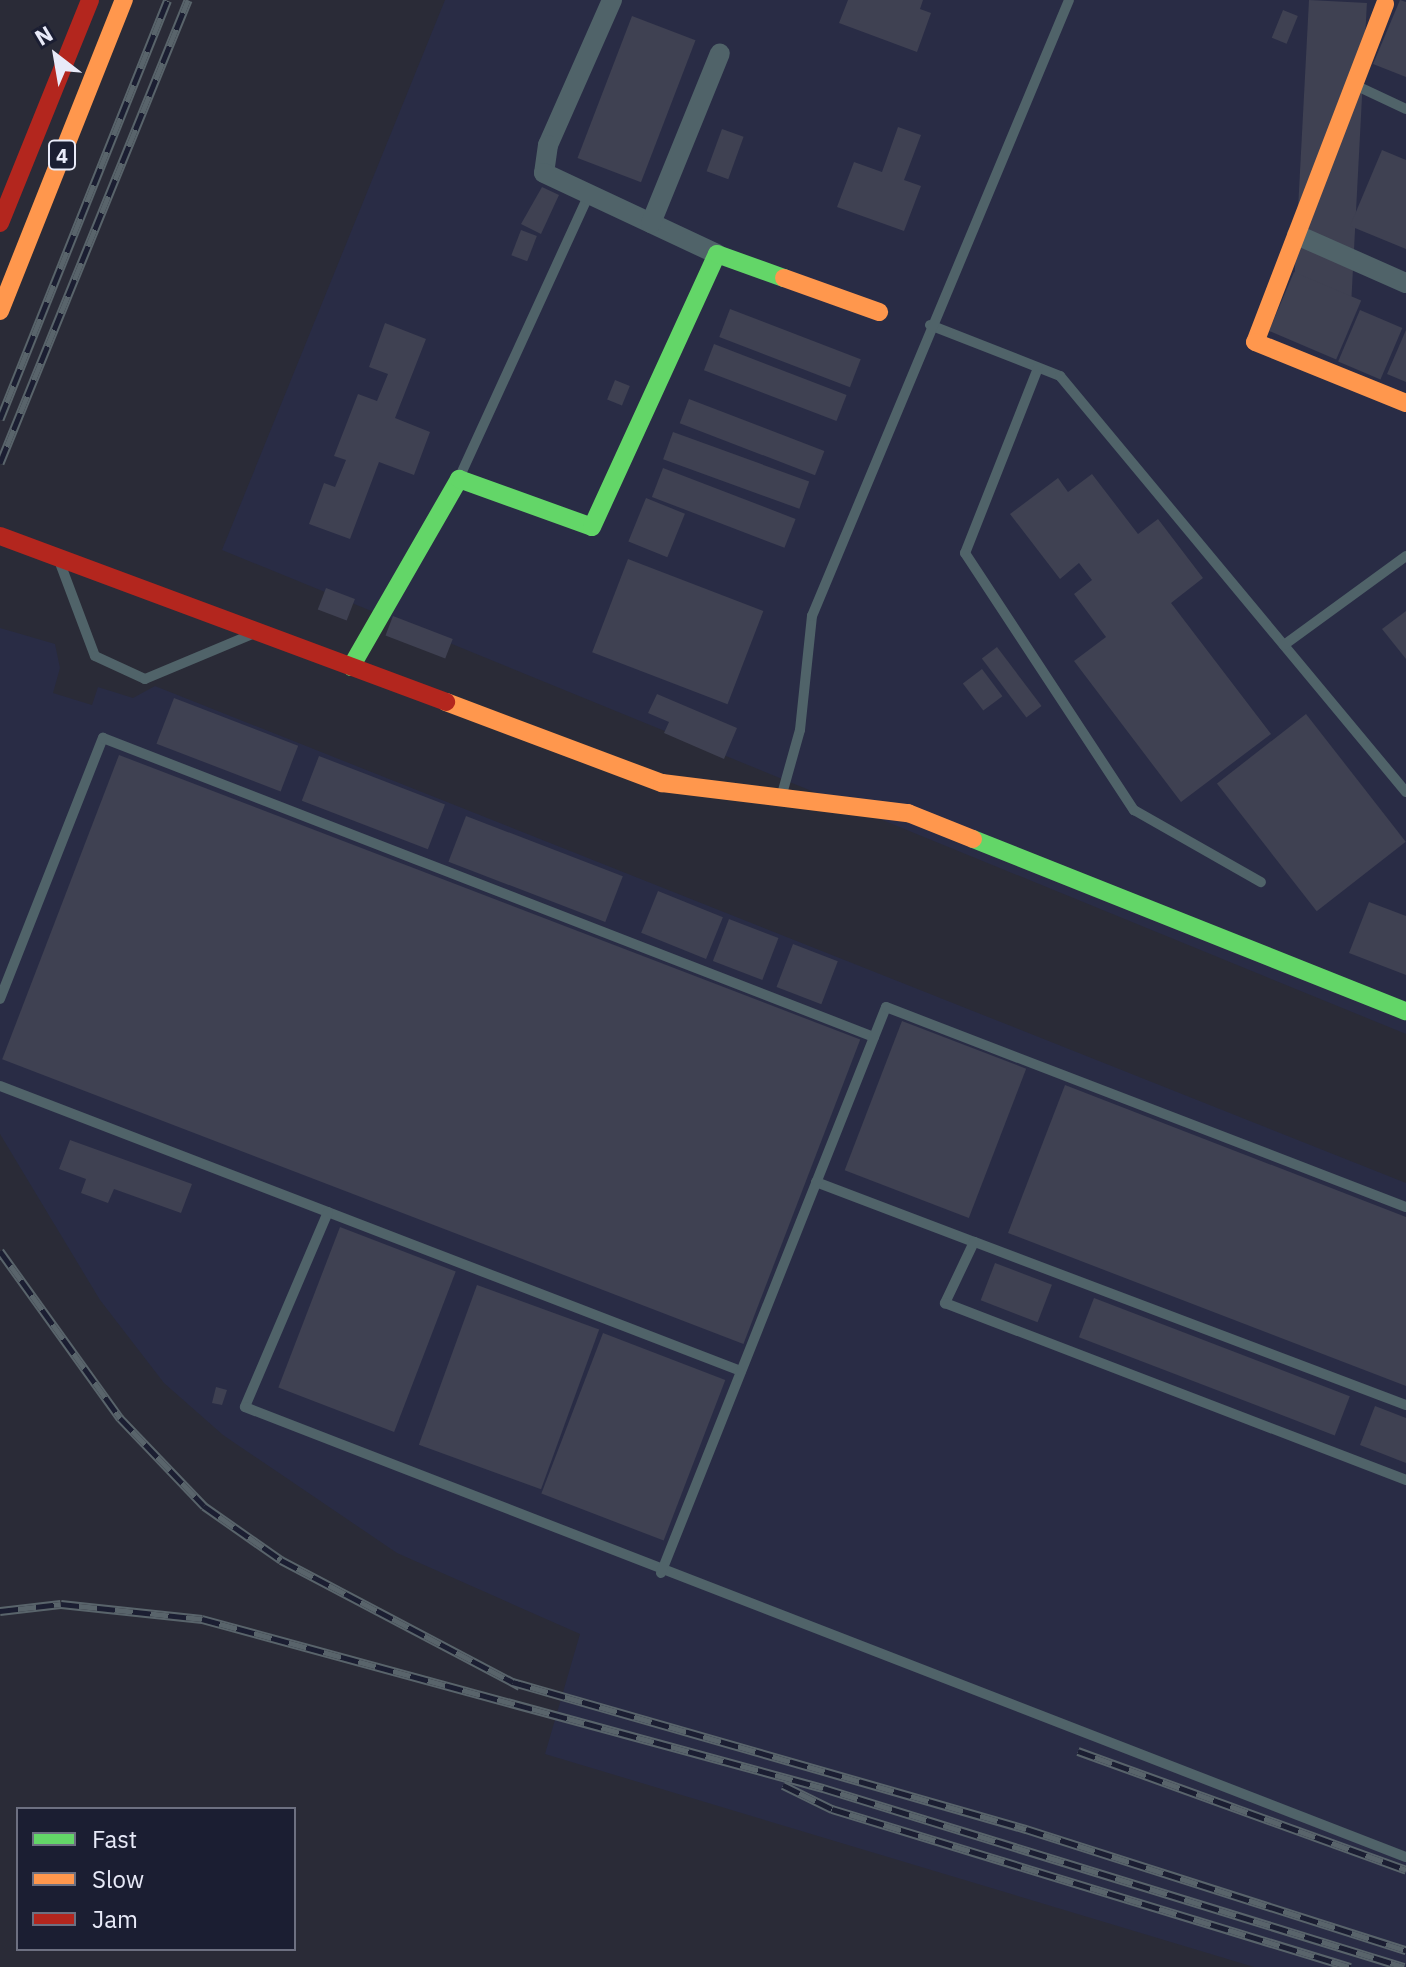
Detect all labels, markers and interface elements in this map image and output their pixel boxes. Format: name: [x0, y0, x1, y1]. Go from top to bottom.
north arrow: [16, 16, 96, 96]
text: N: [29, 18, 58, 52]
road number: 4: [48, 139, 76, 171]
legend: [16, 1807, 296, 1951]
text: Fast: [92, 1823, 137, 1855]
text: Slow: [92, 1863, 144, 1895]
text: Jam: [92, 1903, 138, 1935]

